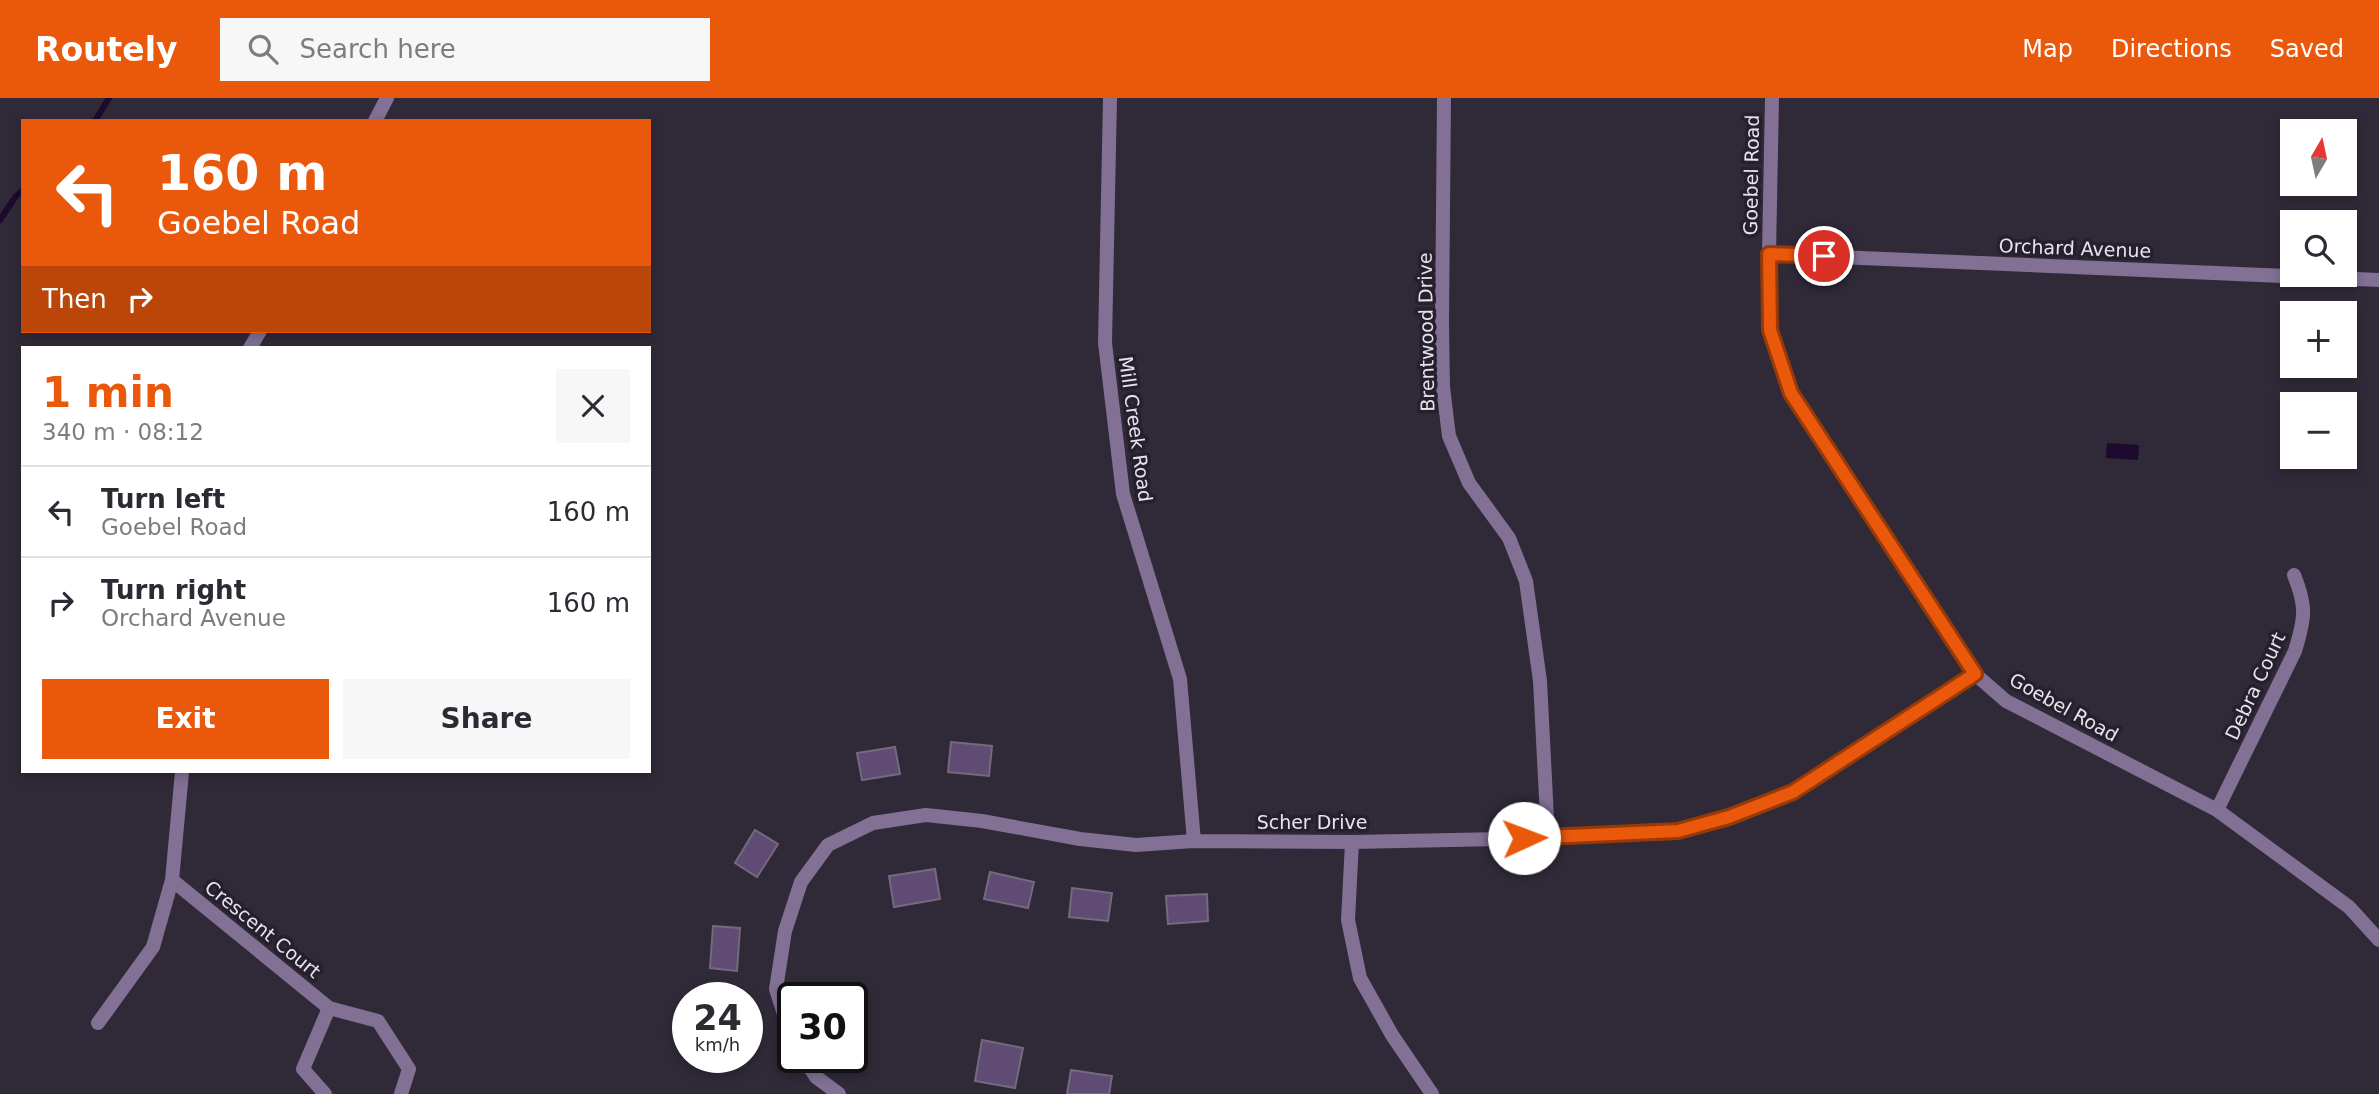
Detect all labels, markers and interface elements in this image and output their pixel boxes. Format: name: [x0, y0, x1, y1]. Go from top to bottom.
search box: [220, 18, 710, 81]
text: Routely: [35, 30, 178, 69]
icon: search: [244, 30, 282, 68]
text: Search here: [300, 34, 456, 64]
text: Map: [2022, 35, 2073, 63]
text: Directions: [2111, 35, 2232, 63]
text: Saved: [2270, 35, 2344, 63]
street label: Goebel Road: [1739, 114, 1763, 236]
north arrow: [2280, 119, 2357, 196]
map controls: [2280, 119, 2357, 469]
text: 160 m: [157, 145, 327, 202]
icon: left: [42, 147, 133, 238]
text: Goebel Road: [157, 204, 360, 242]
button: search: [2280, 210, 2357, 287]
pin: [1794, 226, 1854, 286]
street label: Orchard Avenue: [1998, 234, 2152, 262]
icon: arrive: [1805, 237, 1843, 275]
street label: Brentwood Drive: [1414, 252, 1438, 412]
icon: right: [121, 280, 159, 318]
text: Then: [42, 284, 107, 314]
button: +: [2280, 301, 2357, 378]
street label: Mill Creek Road: [1115, 355, 1157, 503]
text: 1 min: [42, 368, 174, 417]
button: close: [556, 369, 630, 443]
button: −: [2280, 392, 2357, 469]
text: 340 m · 08:12: [42, 419, 204, 445]
text: Turn left: [101, 484, 225, 514]
icon: left: [42, 493, 80, 531]
text: 160 m: [547, 497, 630, 527]
text: Goebel Road: [101, 514, 247, 540]
text: Turn right: [101, 575, 246, 605]
icon: right: [42, 584, 80, 622]
text: 160 m: [547, 588, 630, 618]
text: Orchard Avenue: [101, 605, 286, 631]
street label: Debra Court: [2221, 629, 2289, 743]
street label: Goebel Road: [2006, 668, 2122, 746]
button: Exit: [42, 679, 329, 759]
button: Share: [343, 679, 630, 759]
position arrow: [1487, 801, 1561, 875]
street label: Scher Drive: [1257, 811, 1367, 833]
street label: Crescent Court: [201, 876, 325, 982]
speed limit sign: 30: [777, 982, 868, 1073]
text: 24: [693, 998, 742, 1038]
text: km/h: [695, 1034, 740, 1055]

